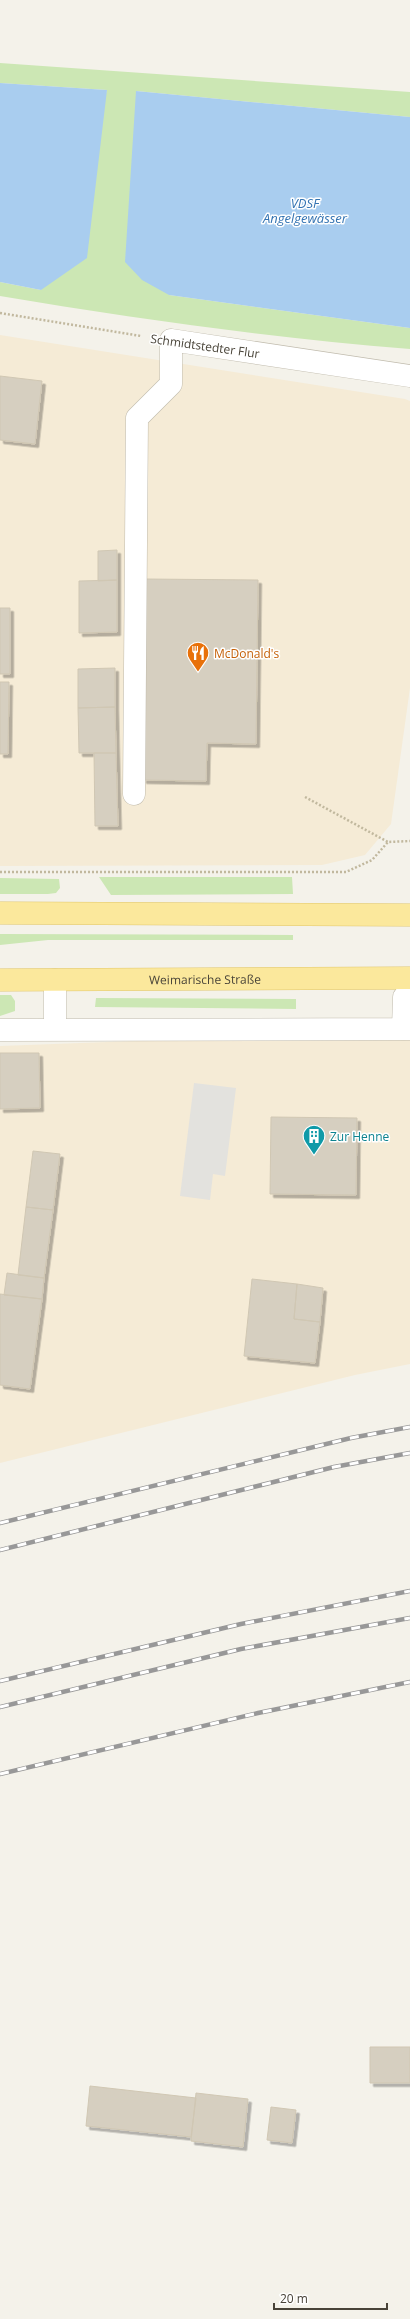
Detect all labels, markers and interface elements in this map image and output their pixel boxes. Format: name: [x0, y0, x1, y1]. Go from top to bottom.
water label: VDSF Angelgewässer: [262, 194, 348, 227]
street label: Schmidtstedter Flur: [149, 330, 261, 362]
restaurant icon: McDonald's: [185, 640, 211, 673]
place label: McDonald's: [214, 645, 279, 662]
street label: Weimarische Straße: [149, 970, 261, 988]
building icon: Zur Henne: [301, 1123, 327, 1156]
place label: Zur Henne: [330, 1128, 390, 1145]
scale bar: [274, 2285, 387, 2311]
text: 20 m: [280, 2290, 308, 2307]

